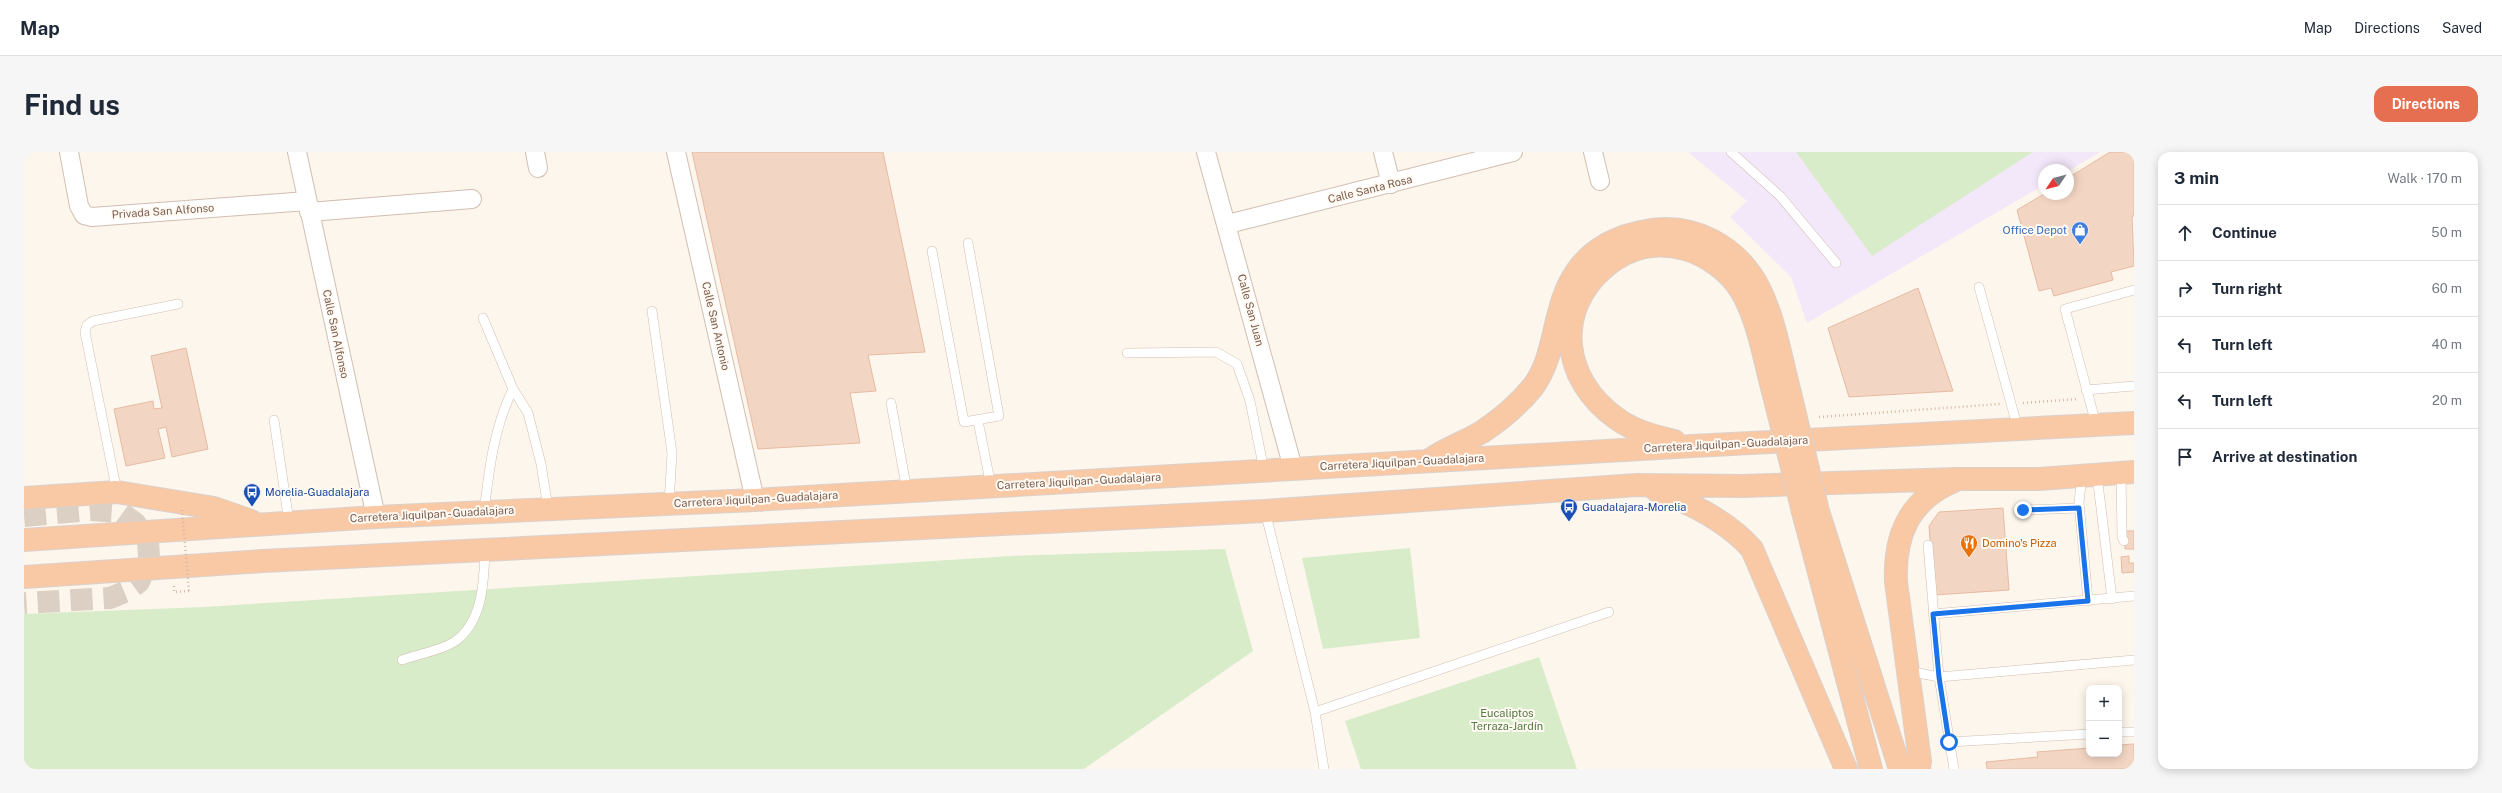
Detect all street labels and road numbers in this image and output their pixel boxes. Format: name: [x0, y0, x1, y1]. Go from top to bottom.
street label: Calle Santa Rosa: [1327, 173, 1413, 205]
street label: Privada San Alfonso: [111, 201, 215, 221]
street label: Calle San Juan: [1236, 273, 1266, 347]
street label: Calle San Antonio: [700, 280, 732, 372]
street label: Calle San Alfonso: [321, 288, 351, 380]
street label: Carretera Jiquilpan - Guadalajara: [1644, 434, 1808, 454]
street label: Carretera Jiquilpan - Guadalajara: [1320, 452, 1484, 472]
street label: Carretera Jiquilpan - Guadalajara: [997, 471, 1161, 491]
street label: Carretera Jiquilpan - Guadalajara: [674, 489, 838, 509]
street label: Carretera Jiquilpan - Guadalajara: [350, 504, 514, 524]

